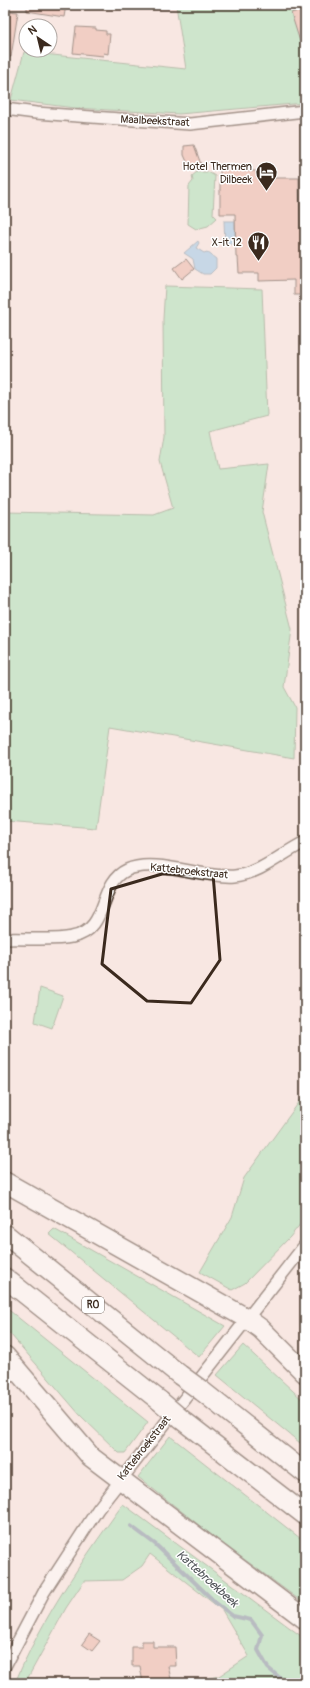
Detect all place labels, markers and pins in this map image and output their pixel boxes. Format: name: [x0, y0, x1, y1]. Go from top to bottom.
hotel icon: Hotel Thermen Dilbeek: [254, 159, 280, 192]
place label: Hotel Thermen Dilbeek: [182, 160, 252, 186]
restaurant icon: X-it 12: [245, 229, 271, 262]
place label: X-it 12: [212, 236, 242, 249]

